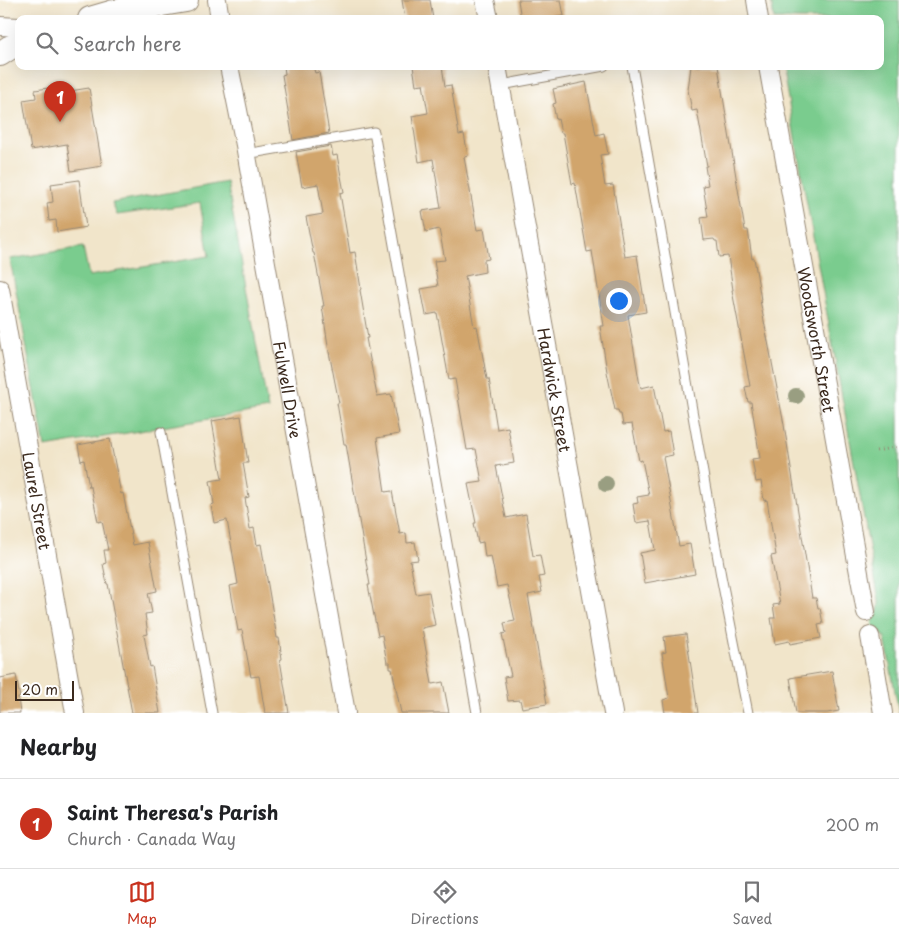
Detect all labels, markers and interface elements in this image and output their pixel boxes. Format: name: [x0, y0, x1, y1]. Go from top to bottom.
search box: [15, 15, 884, 70]
icon: search: [33, 29, 61, 57]
text: Search here: [73, 29, 182, 57]
pin: 1: [44, 81, 76, 122]
street label: Woodsworth Street: [792, 265, 842, 415]
your location: [606, 288, 632, 314]
street label: Hardwick Street: [532, 326, 578, 454]
street label: Fulwell Drive: [268, 339, 309, 440]
street label: Laurel Street: [17, 450, 58, 552]
scale bar: [15, 678, 74, 701]
text: 20 m: [22, 679, 58, 700]
text: Nearby: [20, 730, 97, 762]
text: Saint Theresa's Parish: [67, 798, 278, 826]
text: 1: [32, 812, 40, 836]
text: 200 m: [826, 812, 879, 836]
text: Church · Canada Way: [67, 826, 236, 850]
tab: Map: [127, 878, 157, 929]
tab: Directions: [411, 878, 479, 929]
tab: Saved: [732, 878, 772, 929]

